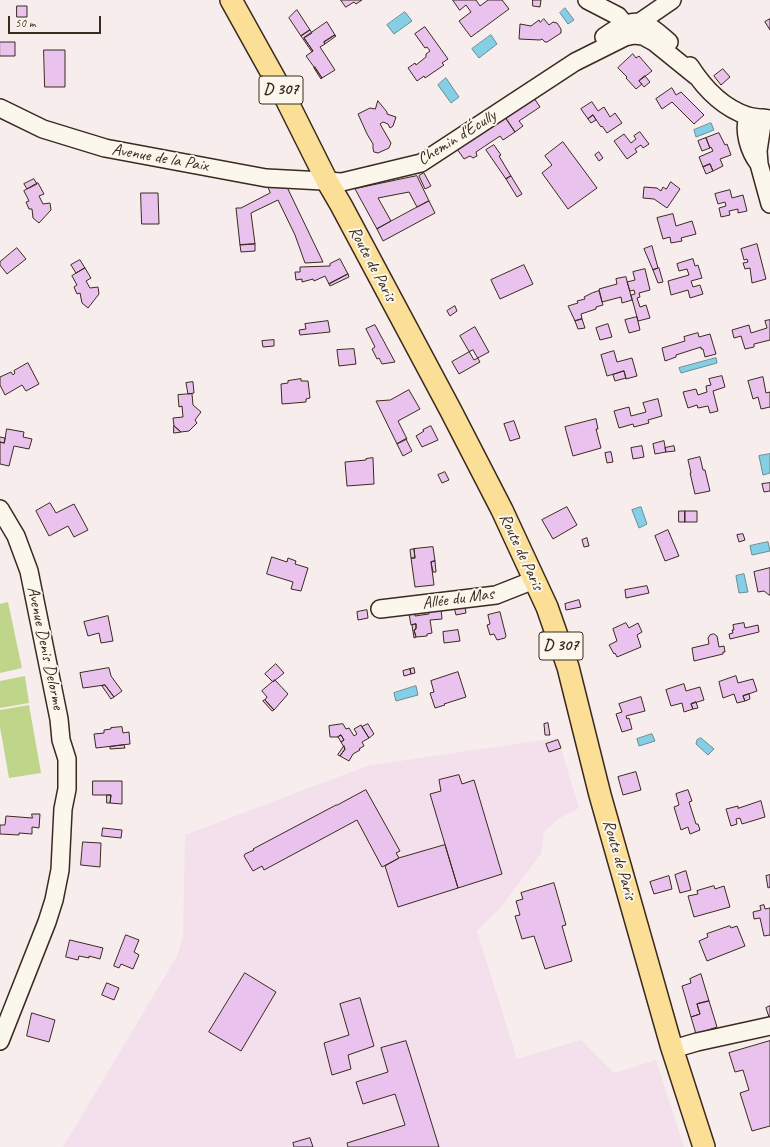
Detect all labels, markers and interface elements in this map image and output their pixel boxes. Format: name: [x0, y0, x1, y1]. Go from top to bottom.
scale bar: [10, 8, 103, 34]
text: 50 m: [15, 15, 35, 31]
road number: D 307: [259, 76, 303, 104]
street label: Chemin d'Écully: [414, 106, 500, 170]
street label: Avenue de la Paix: [110, 139, 210, 177]
street label: Route de Paris: [344, 223, 400, 305]
street label: Route de Paris: [494, 510, 548, 594]
street label: Allée du Mas: [421, 584, 495, 614]
street label: Avenue Denis Delorme: [22, 585, 68, 711]
road number: D 307: [539, 632, 583, 660]
street label: Route de Paris: [598, 818, 640, 902]

